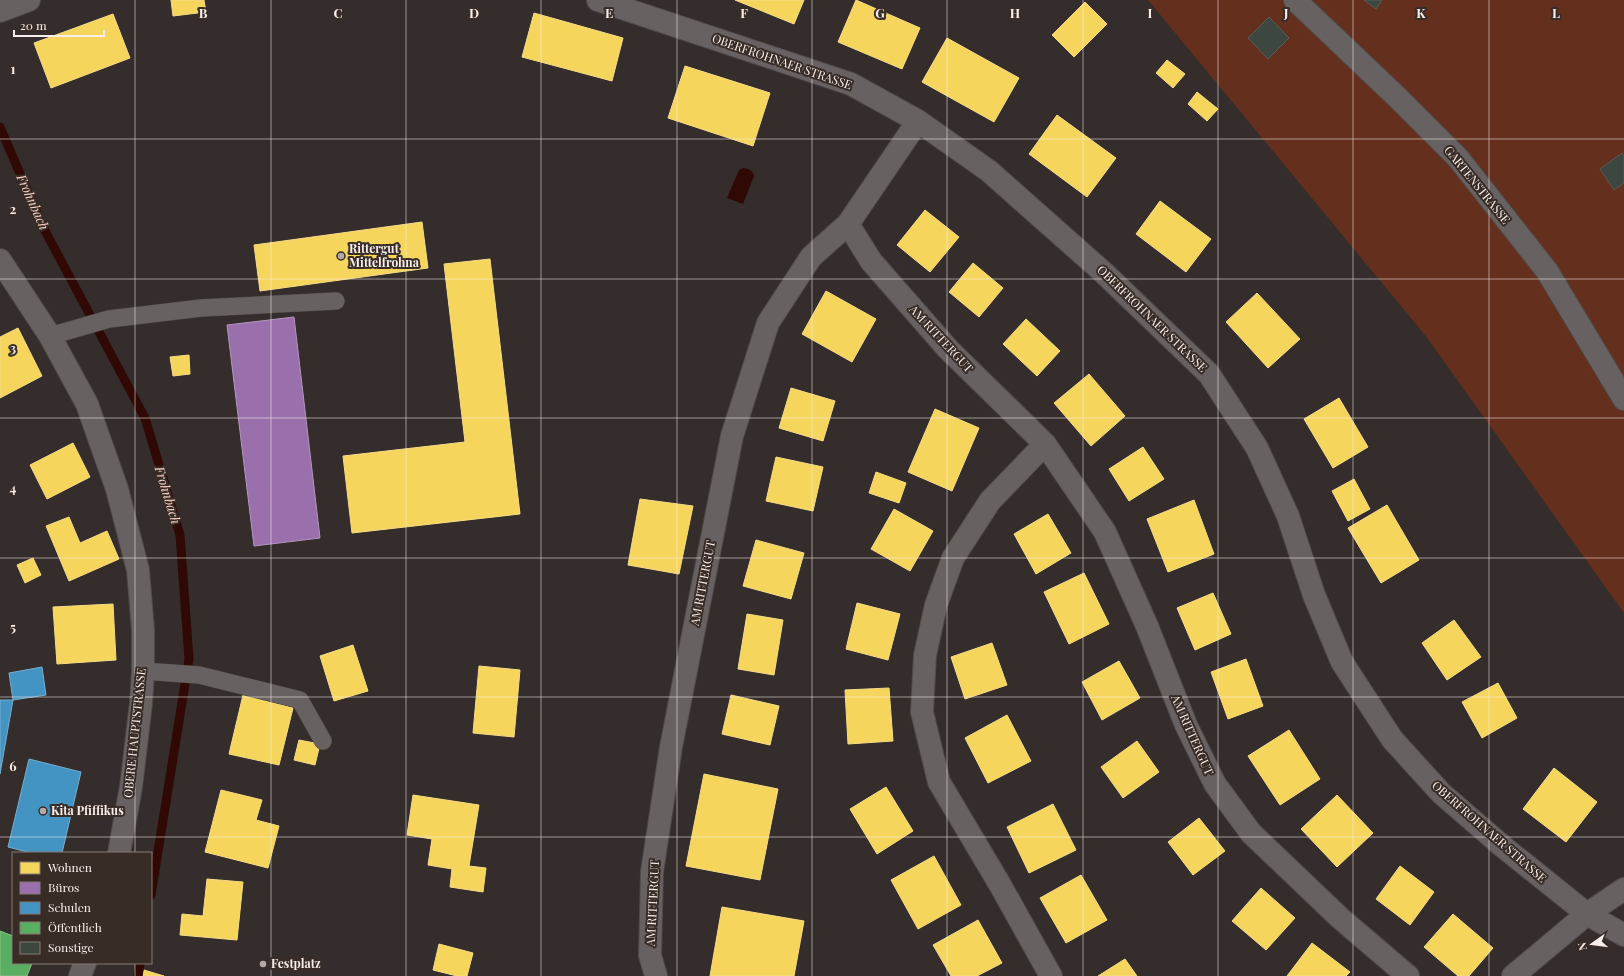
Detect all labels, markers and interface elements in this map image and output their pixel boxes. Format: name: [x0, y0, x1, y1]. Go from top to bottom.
text: B: [199, 4, 208, 21]
text: C: [333, 4, 343, 21]
text: D: [469, 4, 479, 21]
text: E: [605, 4, 613, 21]
text: F: [740, 4, 748, 21]
text: G: [875, 4, 885, 21]
text: H: [1010, 4, 1020, 21]
text: I: [1148, 4, 1153, 21]
text: J: [1283, 4, 1289, 21]
text: K: [1416, 4, 1426, 21]
text: L: [1552, 4, 1560, 21]
scale bar: [14, 12, 104, 38]
text: 20 m: [20, 17, 47, 33]
street label: OBERFROHNAER STRASSE: [710, 30, 854, 93]
text: 1: [11, 60, 16, 77]
street label: GARTENSTRASSE: [1441, 142, 1514, 227]
water label: Frohnbach: [13, 170, 53, 232]
text: 2: [10, 200, 17, 217]
place label: Rittergut Mittelfrohna: [349, 240, 420, 270]
marker: Rittergut Mittelfrohna: [336, 251, 346, 261]
street label: OBERFROHNAER STRASSE: [1094, 261, 1211, 375]
street label: AM RITTERGUT: [906, 300, 978, 376]
text: 3: [10, 339, 16, 356]
water label: Frohnbach: [151, 463, 185, 526]
text: 4: [10, 479, 17, 496]
street label: AM RITTERGUT: [686, 538, 718, 628]
text: 5: [10, 618, 16, 635]
street label: OBERE HAUPTSTRASSE: [119, 667, 149, 799]
street label: AM RITTERGUT: [1168, 691, 1218, 778]
text: 6: [9, 757, 17, 774]
street label: OBERFROHNAER STRASSE: [1429, 777, 1550, 885]
place label: Kita Pfiffikus: [51, 802, 124, 818]
marker: Kita Pfiffikus: [38, 806, 48, 816]
legend: [12, 852, 152, 964]
text: Wohnen: [47, 859, 92, 875]
street label: AM RITTERGUT: [642, 859, 662, 948]
text: Büros: [48, 879, 80, 895]
text: Schulen: [48, 899, 91, 915]
text: Öffentlich: [48, 919, 102, 935]
north arrow: [1572, 924, 1612, 964]
text: Sonstige: [48, 939, 94, 955]
text: N: [1574, 941, 1590, 952]
place label: Festplatz: [271, 955, 321, 971]
marker: Festplatz: [258, 959, 268, 969]

